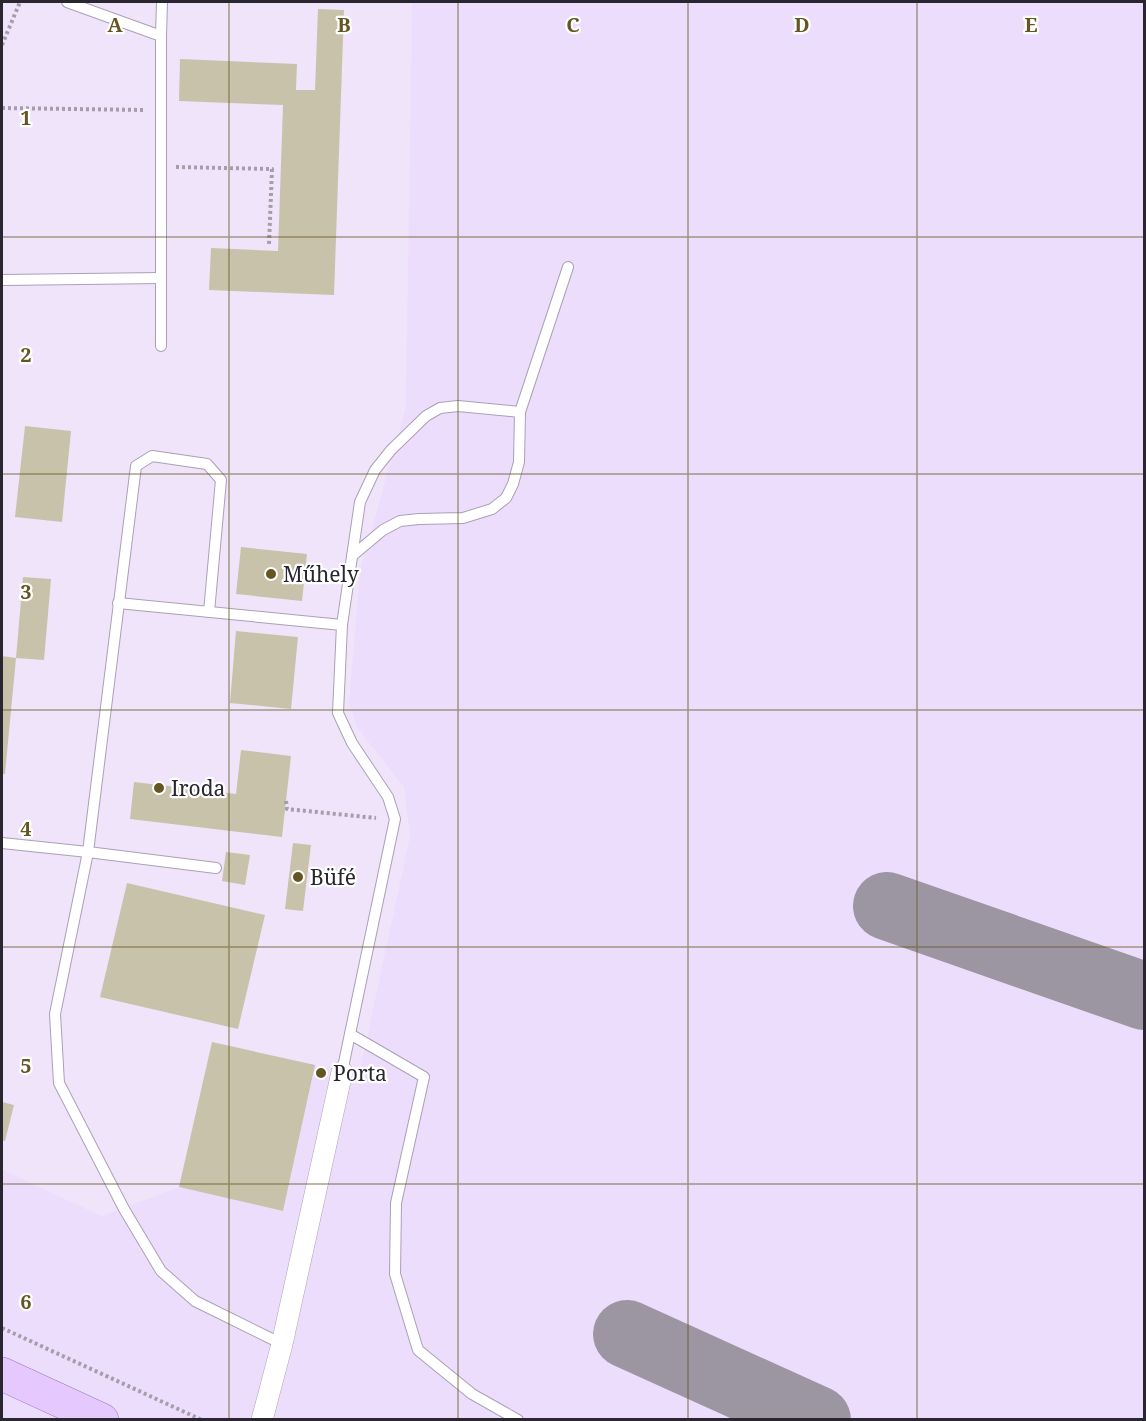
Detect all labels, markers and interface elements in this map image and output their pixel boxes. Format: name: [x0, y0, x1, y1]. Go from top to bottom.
text: A: [107, 11, 123, 38]
text: B: [337, 11, 351, 38]
text: C: [566, 11, 580, 38]
text: D: [794, 11, 810, 38]
text: E: [1024, 11, 1038, 38]
text: 1: [20, 104, 32, 131]
text: 2: [20, 341, 32, 368]
place label: Műhely: [283, 560, 359, 588]
marker: Műhely: [264, 567, 278, 581]
text: 3: [20, 578, 32, 605]
place label: Iroda: [171, 774, 225, 802]
marker: Iroda: [152, 781, 166, 795]
text: 4: [20, 815, 32, 842]
place label: Büfé: [310, 863, 356, 891]
marker: Büfé: [291, 870, 305, 884]
text: 5: [20, 1052, 32, 1079]
place label: Porta: [333, 1059, 387, 1087]
marker: Porta: [314, 1066, 328, 1080]
text: 6: [20, 1288, 32, 1315]

